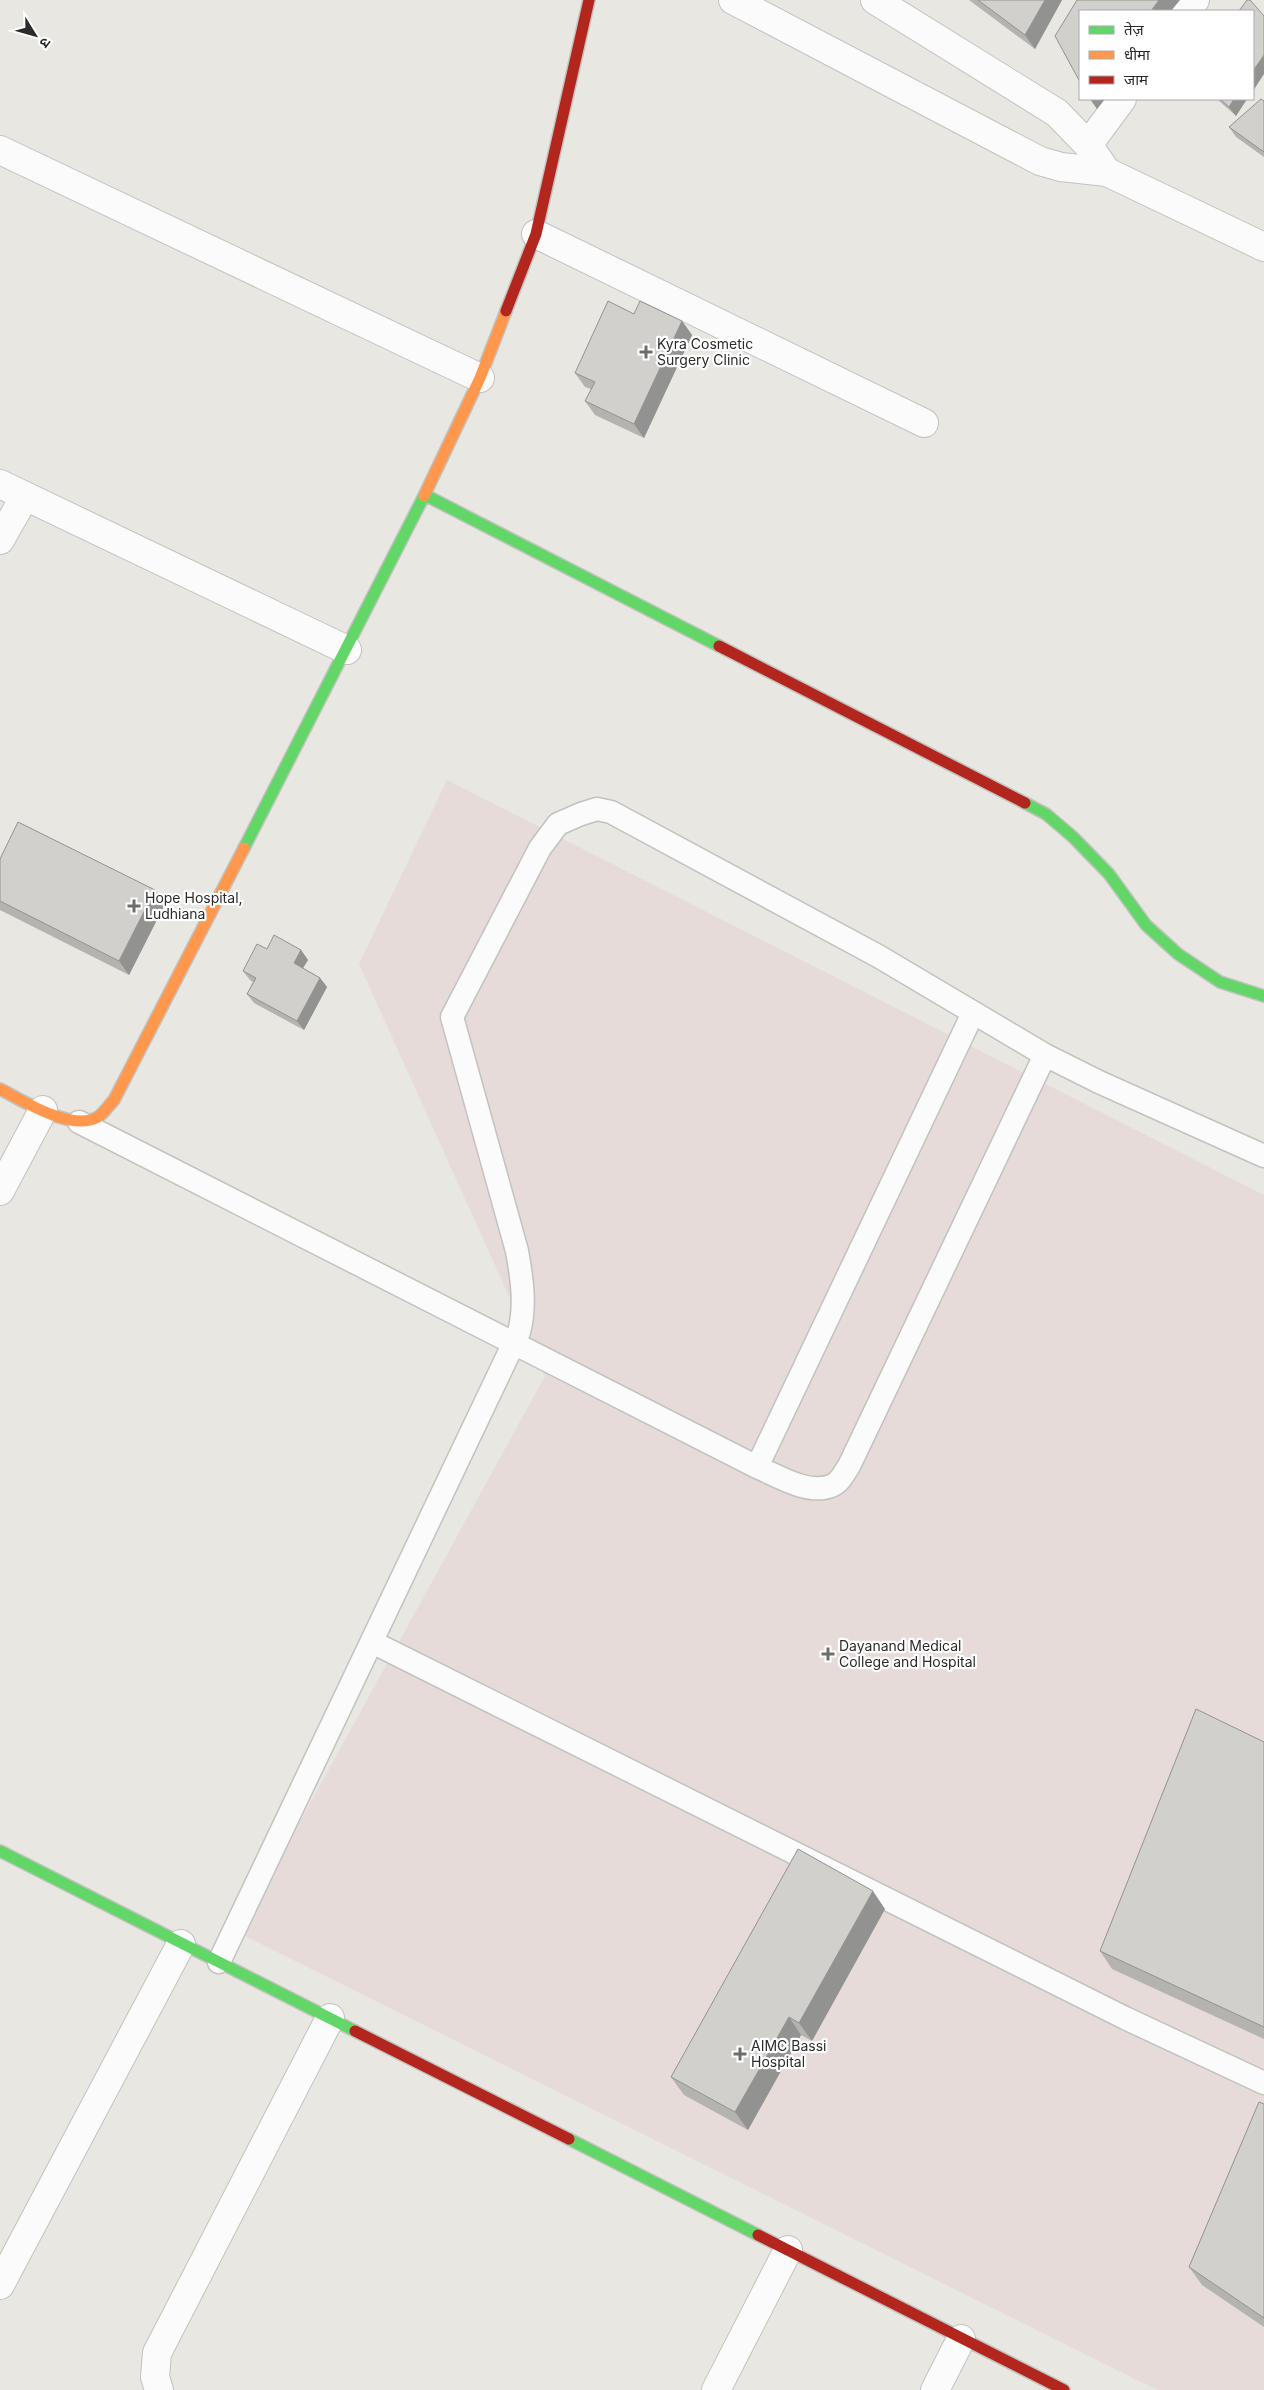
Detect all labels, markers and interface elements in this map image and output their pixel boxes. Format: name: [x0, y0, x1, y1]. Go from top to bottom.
north arrow: [10, 10, 60, 60]
legend: [1079, 10, 1254, 100]
text: तेज़: [1124, 20, 1145, 39]
text: उ: [36, 35, 55, 52]
text: धीमा: [1124, 45, 1151, 64]
text: जाम: [1124, 70, 1149, 89]
place label: Kyra Cosmetic Surgery Clinic: [657, 335, 753, 368]
marker: Kyra Cosmetic Surgery Clinic: [639, 345, 653, 359]
place label: Hope Hospital, Ludhiana: [145, 889, 243, 922]
marker: Hope Hospital, Ludhiana: [127, 899, 141, 913]
place label: Dayanand Medical College and Hospital: [839, 1637, 976, 1670]
marker: Dayanand Medical College and Hospital: [821, 1647, 835, 1661]
place label: AIMC Bassi Hospital: [751, 2037, 826, 2070]
marker: AIMC Bassi Hospital: [733, 2047, 747, 2061]

